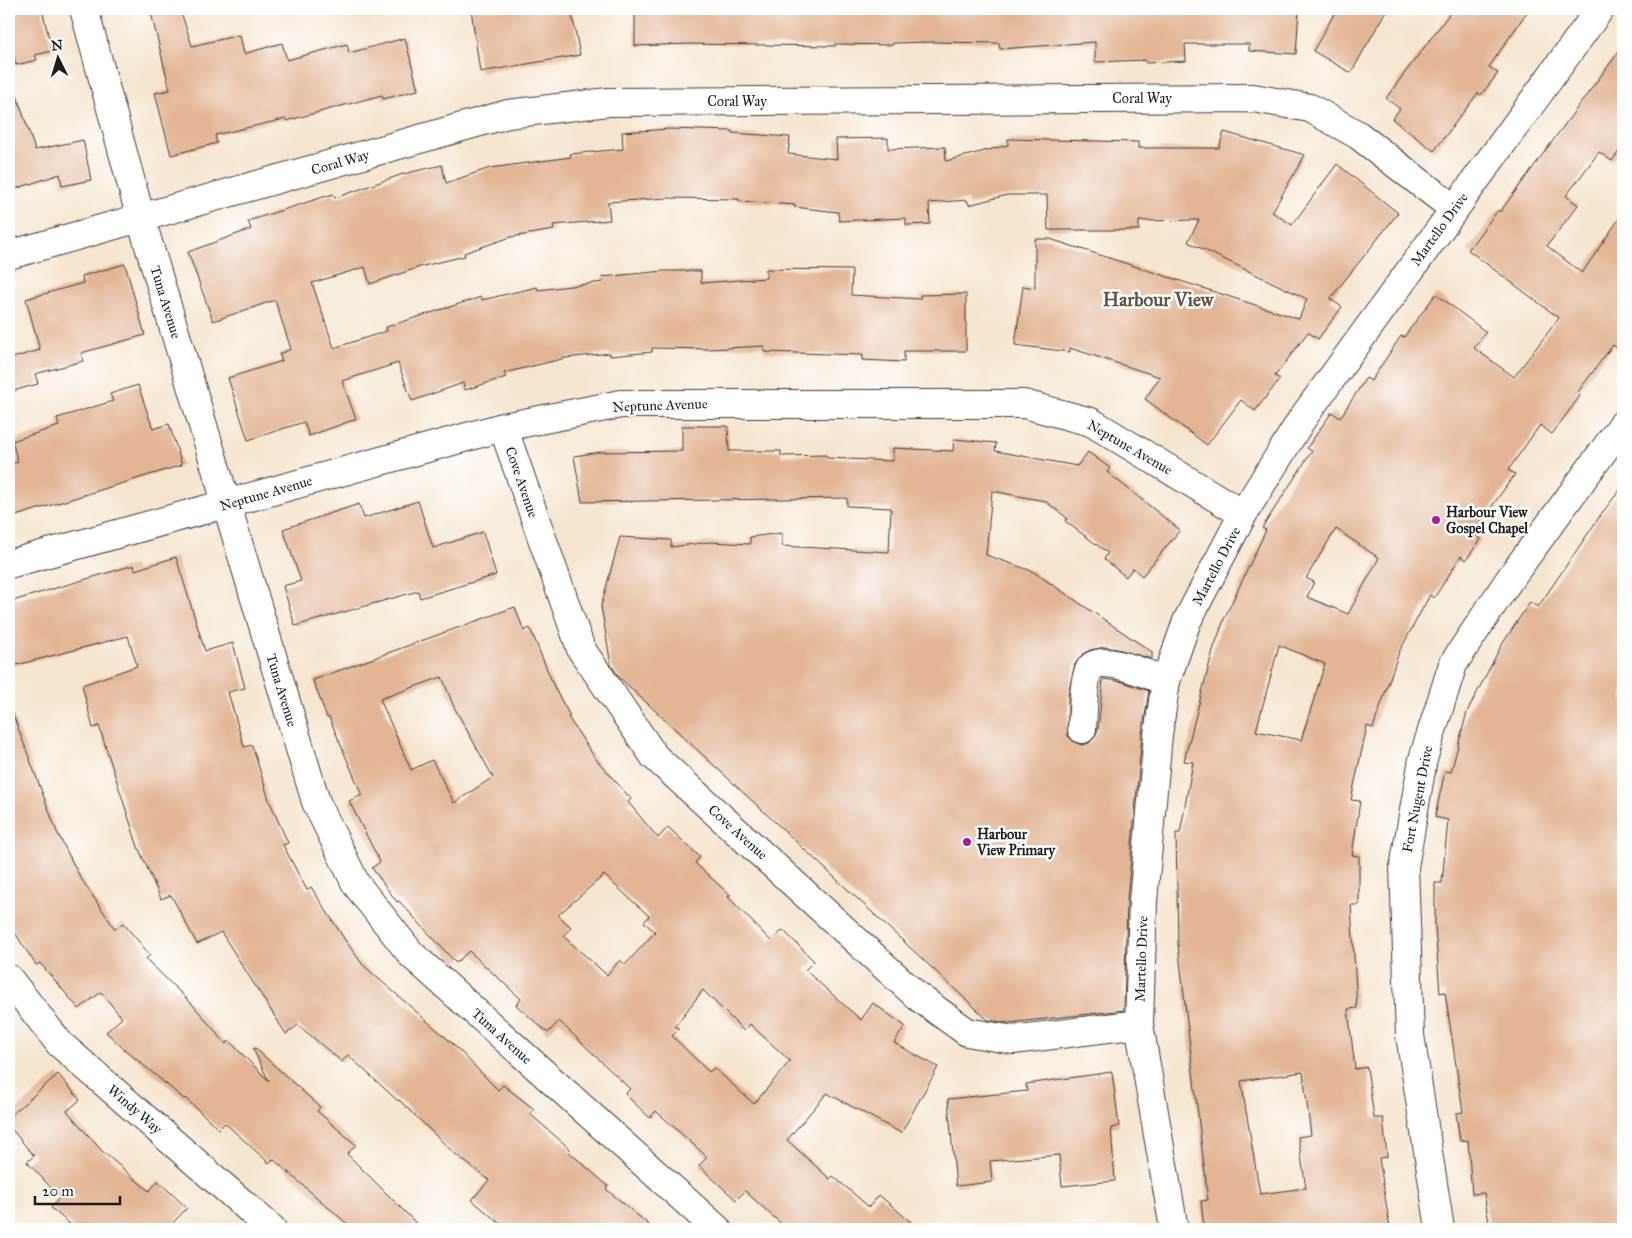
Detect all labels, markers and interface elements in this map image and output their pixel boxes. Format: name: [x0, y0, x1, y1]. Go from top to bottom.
north arrow: [32, 32, 82, 82]
text: N: [50, 37, 64, 55]
street label: Coral Way: [1112, 90, 1172, 107]
street label: Coral Way: [707, 93, 767, 110]
street label: Coral Way: [309, 146, 372, 179]
street label: Martello Drive: [1407, 189, 1472, 269]
street label: Tuna Avenue: [146, 264, 185, 341]
district label: Harbour View: [1103, 288, 1215, 311]
street label: Neptune Avenue: [612, 395, 708, 416]
street label: Neptune Avenue: [1084, 416, 1175, 479]
street label: Cove Avenue: [501, 444, 542, 520]
street label: Neptune Avenue: [218, 472, 314, 515]
place label: Harbour View Gospel Chapel: [1446, 504, 1529, 538]
marker: Harbour View Gospel Chapel: [1430, 514, 1442, 526]
street label: Martello Drive: [1189, 524, 1244, 608]
street label: Tuna Avenue: [262, 652, 301, 729]
street label: Fort Nugent Drive: [1399, 744, 1436, 854]
street label: Cove Avenue: [704, 801, 771, 864]
place label: Harbour View Primary: [976, 826, 1056, 860]
marker: Harbour View Primary: [961, 836, 973, 848]
street label: Martello Drive: [1131, 915, 1152, 1003]
street label: Tuna Avenue: [468, 1005, 535, 1068]
street label: Windy Way: [104, 1081, 166, 1138]
scale bar: [35, 1173, 120, 1205]
text: 20 m: [42, 1182, 74, 1200]

